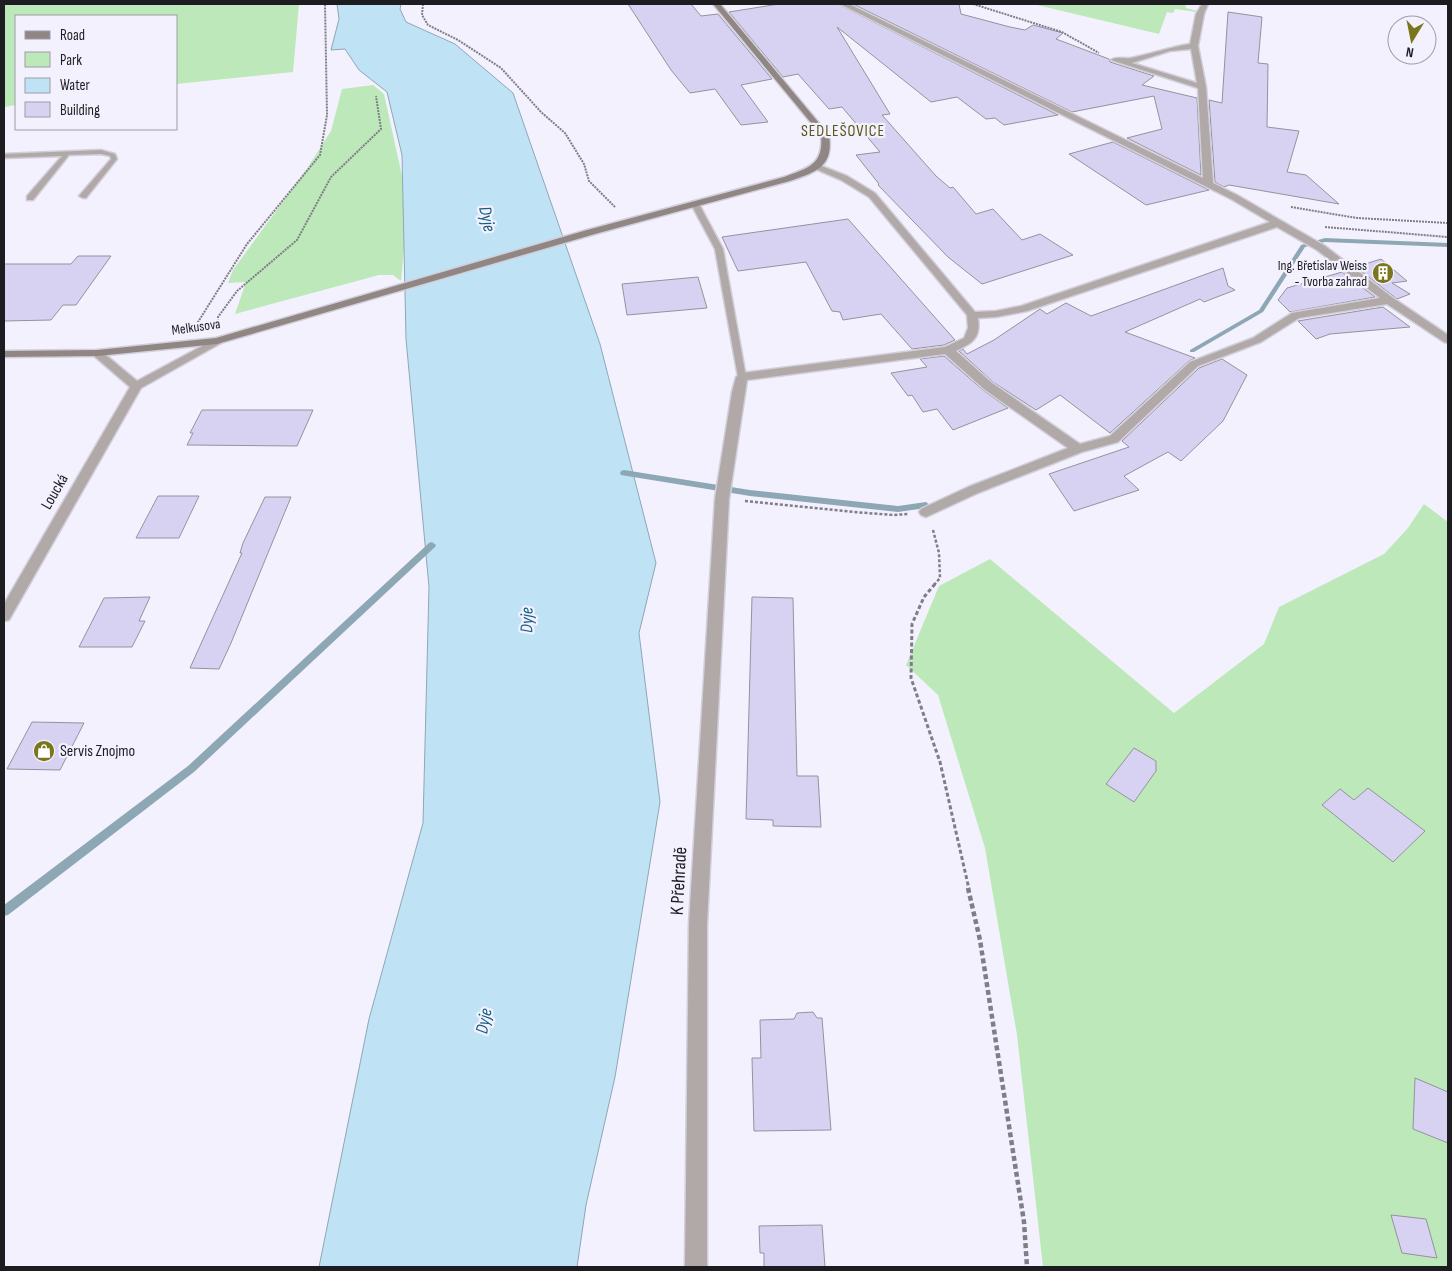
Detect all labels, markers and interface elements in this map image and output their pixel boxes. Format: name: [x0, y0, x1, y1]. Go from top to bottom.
legend: [15, 15, 178, 130]
north arrow: [1387, 15, 1437, 65]
text: Road: [60, 26, 85, 45]
text: N: [1405, 43, 1415, 61]
text: Park: [60, 51, 82, 70]
text: Water: [60, 76, 91, 95]
text: Building: [60, 101, 100, 120]
district label: SEDLEŠOVICE: [801, 122, 885, 141]
water label: Dyje: [474, 204, 500, 234]
place label: Ing. Břetislav Weiss - Tvorba zahrad: [1278, 257, 1367, 290]
building icon: Ing. Břetislav Weiss - Tvorba zahrad: [1371, 261, 1395, 285]
street label: Melkusova: [171, 315, 221, 339]
street label: Loucká: [37, 471, 73, 513]
water label: Dyje: [516, 607, 538, 633]
shop icon: Servis Znojmo: [32, 739, 56, 763]
place label: Servis Znojmo: [60, 742, 135, 761]
street label: K Přehradě: [666, 846, 692, 916]
water label: Dyje: [471, 1006, 497, 1036]

